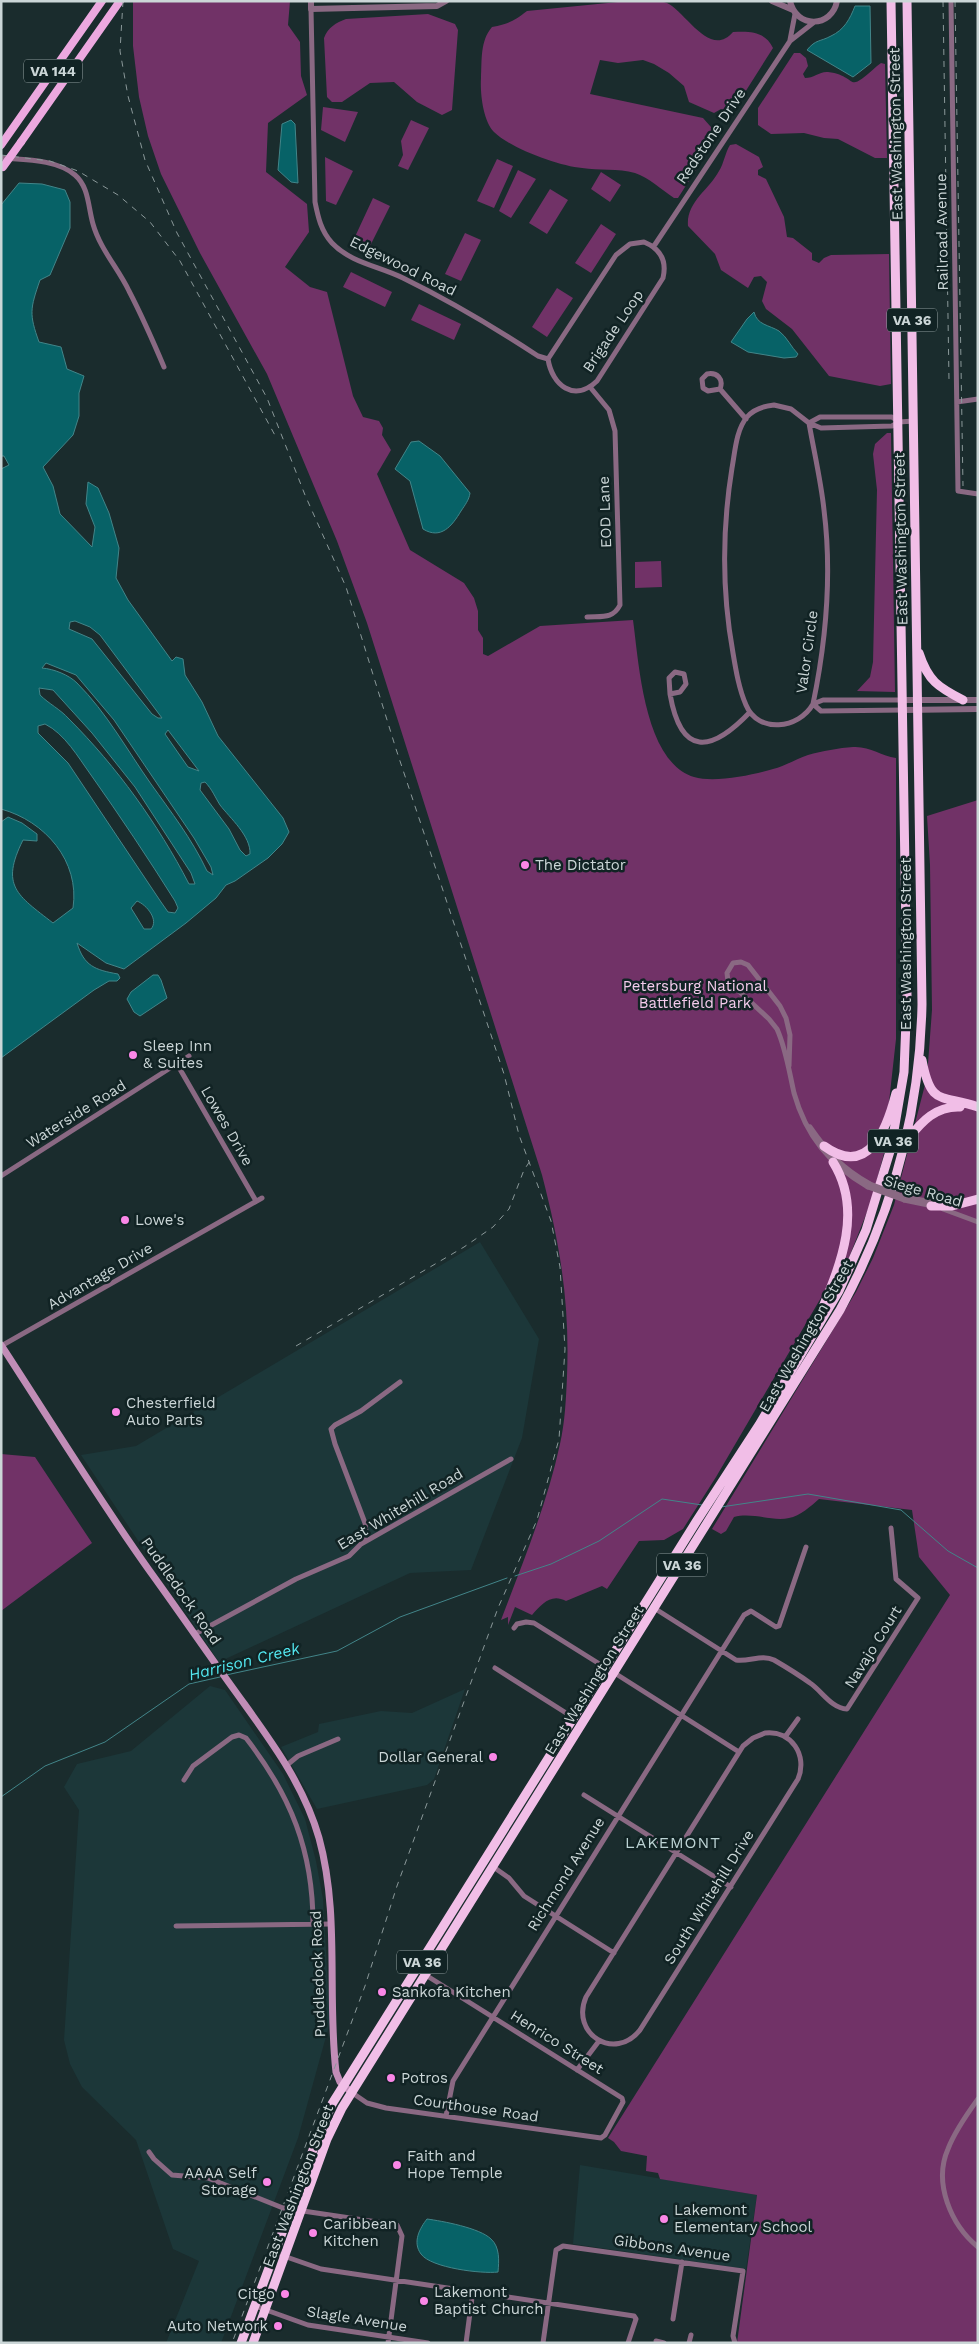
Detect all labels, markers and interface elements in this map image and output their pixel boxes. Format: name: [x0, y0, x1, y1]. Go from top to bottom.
street label: East Washington Street: [885, 47, 907, 220]
road number: VA 144: [24, 59, 82, 82]
street label: Redstone Drive: [672, 85, 750, 187]
street label: Railroad Avenue: [932, 173, 952, 291]
street label: Edgewood Road: [347, 232, 459, 300]
street label: Brigade Loop: [579, 286, 647, 376]
road number: VA 36: [887, 308, 937, 332]
street label: East Washington Street: [890, 452, 912, 625]
street label: EOD Lane: [595, 476, 615, 548]
street label: Valor Circle: [792, 609, 822, 695]
place label: The Dictator: [535, 856, 626, 874]
street label: East Washington Street: [897, 857, 915, 1030]
marker: The Dictator: [519, 859, 531, 871]
park label: Petersburg National Battlefield Park: [623, 977, 768, 1012]
place label: Sleep Inn & Suites: [143, 1037, 212, 1072]
marker: Sleep Inn & Suites: [127, 1049, 139, 1061]
street label: Waterside Road: [23, 1076, 129, 1152]
street label: Lowes Drive: [197, 1083, 257, 1169]
road number: VA 36: [868, 1130, 918, 1152]
street label: Siege Road: [882, 1171, 964, 1211]
place label: Lowe's: [135, 1211, 185, 1229]
marker: Lowe's: [119, 1214, 131, 1226]
street label: Advantage Drive: [44, 1239, 156, 1313]
street label: East Washington Street: [755, 1256, 857, 1415]
place label: Chesterfield Auto Parts: [126, 1394, 216, 1429]
marker: Chesterfield Auto Parts: [110, 1406, 122, 1418]
street label: East Whitehill Road: [334, 1464, 466, 1554]
street label: Puddledock Road: [137, 1534, 225, 1648]
road number: VA 36: [657, 1554, 707, 1576]
street label: East Washington Street: [541, 1601, 648, 1758]
street label: Navajo Court: [840, 1602, 906, 1692]
water label: Harrison Creek: [187, 1638, 303, 1684]
place label: Dollar General: [378, 1748, 483, 1766]
marker: Dollar General: [487, 1751, 499, 1763]
street label: Richmond Avenue: [524, 1814, 608, 1934]
street label: South Whitehill Drive: [660, 1826, 758, 1968]
district label: LAKEMONT: [625, 1833, 721, 1852]
street label: Puddledock Road: [307, 1910, 329, 2038]
road number: VA 36: [397, 1950, 447, 1974]
place label: Sankofa Kitchen: [392, 1983, 511, 2001]
marker: Sankofa Kitchen: [376, 1986, 388, 1998]
street label: Henrico Street: [507, 2006, 608, 2078]
place label: Potros: [401, 2069, 448, 2087]
marker: Potros: [385, 2072, 397, 2084]
street label: Courthouse Road: [412, 2090, 540, 2126]
street label: East Washington Street: [259, 2102, 338, 2270]
place label: Faith and Hope Temple: [407, 2147, 503, 2182]
marker: Faith and Hope Temple: [391, 2159, 403, 2171]
place label: AAAA Self Storage: [184, 2164, 257, 2199]
marker: AAAA Self Storage: [261, 2176, 273, 2188]
place label: Lakemont Elementary School: [674, 2201, 813, 2236]
marker: Lakemont Elementary School: [658, 2213, 670, 2225]
place label: Caribbean Kitchen: [323, 2215, 397, 2250]
marker: Caribbean Kitchen: [307, 2227, 319, 2239]
street label: Gibbons Avenue: [613, 2231, 731, 2265]
place label: Lakemont Baptist Church: [434, 2283, 544, 2318]
place label: Citgo: [237, 2285, 275, 2303]
marker: Citgo: [279, 2288, 291, 2300]
marker: Lakemont Baptist Church: [418, 2295, 430, 2307]
street label: Slagle Avenue: [305, 2302, 409, 2336]
place label: Auto Network: [167, 2317, 268, 2335]
marker: Auto Network: [272, 2320, 284, 2332]

